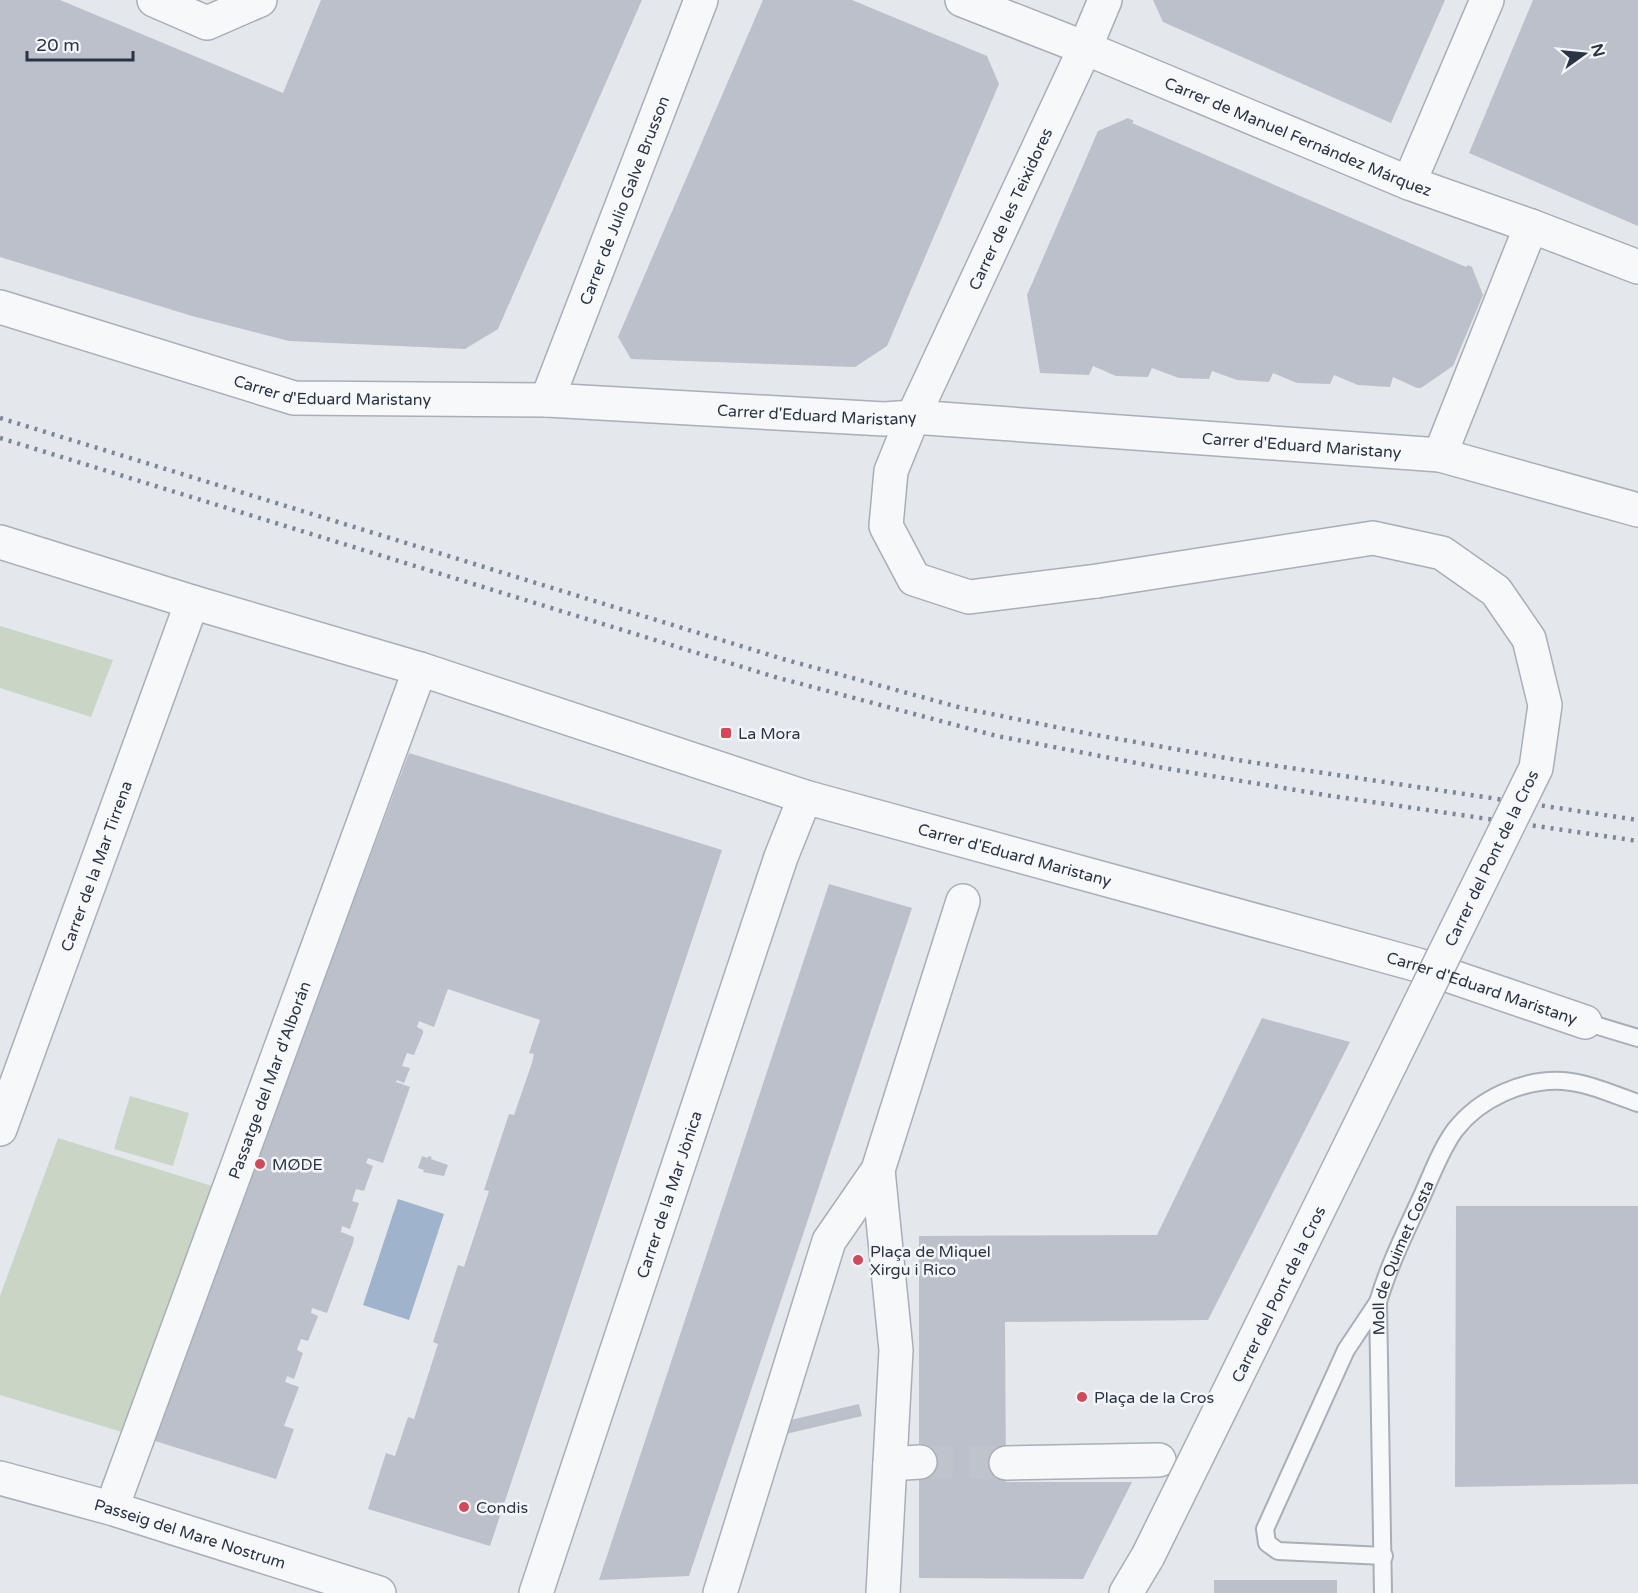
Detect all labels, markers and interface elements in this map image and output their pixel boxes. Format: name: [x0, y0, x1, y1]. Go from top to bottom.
scale bar: [27, 24, 134, 62]
north arrow: [1554, 24, 1614, 84]
text: 20 m: [36, 34, 80, 56]
text: N: [1586, 42, 1609, 59]
street label: Carrer de Manuel Fernández Márquez: [1161, 73, 1434, 201]
street label: Carrer de Julio Galve Brusson: [576, 93, 674, 308]
street label: Carrer de les Teixidores: [965, 125, 1057, 294]
street label: Carrer d'Eduard Maristany: [231, 371, 432, 410]
street label: Carrer d'Eduard Maristany: [716, 401, 918, 430]
street label: Carrer d'Eduard Maristany: [1201, 429, 1402, 463]
place label: La Mora: [738, 724, 800, 744]
marker: La Mora: [719, 726, 733, 740]
street label: Carrer del Pont de la Cros: [1440, 767, 1543, 950]
street label: Carrer de la Mar Tirrena: [57, 778, 137, 954]
street label: Carrer d'Eduard Maristany: [916, 819, 1114, 892]
street label: Carrer d'Eduard Maristany: [1384, 948, 1580, 1030]
street label: Passatge del Mar d'Alborán: [225, 979, 315, 1182]
street label: Carrer de la Mar Jònica: [632, 1109, 707, 1281]
place label: MØDE: [272, 1155, 323, 1175]
marker: MØDE: [253, 1157, 267, 1171]
street label: Moll de Quimet Costa: [1369, 1178, 1439, 1335]
street label: Carrer del Pont de la Cros: [1227, 1203, 1330, 1386]
place label: Plaça de Miquel Xirgu i Rico: [870, 1242, 991, 1280]
marker: Plaça de Miquel Xirgu i Rico: [851, 1253, 865, 1267]
place label: Plaça de la Cros: [1094, 1388, 1214, 1408]
marker: Plaça de la Cros: [1075, 1390, 1089, 1404]
street label: Passeig del Mare Nostrum: [92, 1495, 288, 1574]
place label: Condis: [476, 1498, 528, 1518]
marker: Condis: [457, 1500, 471, 1514]

